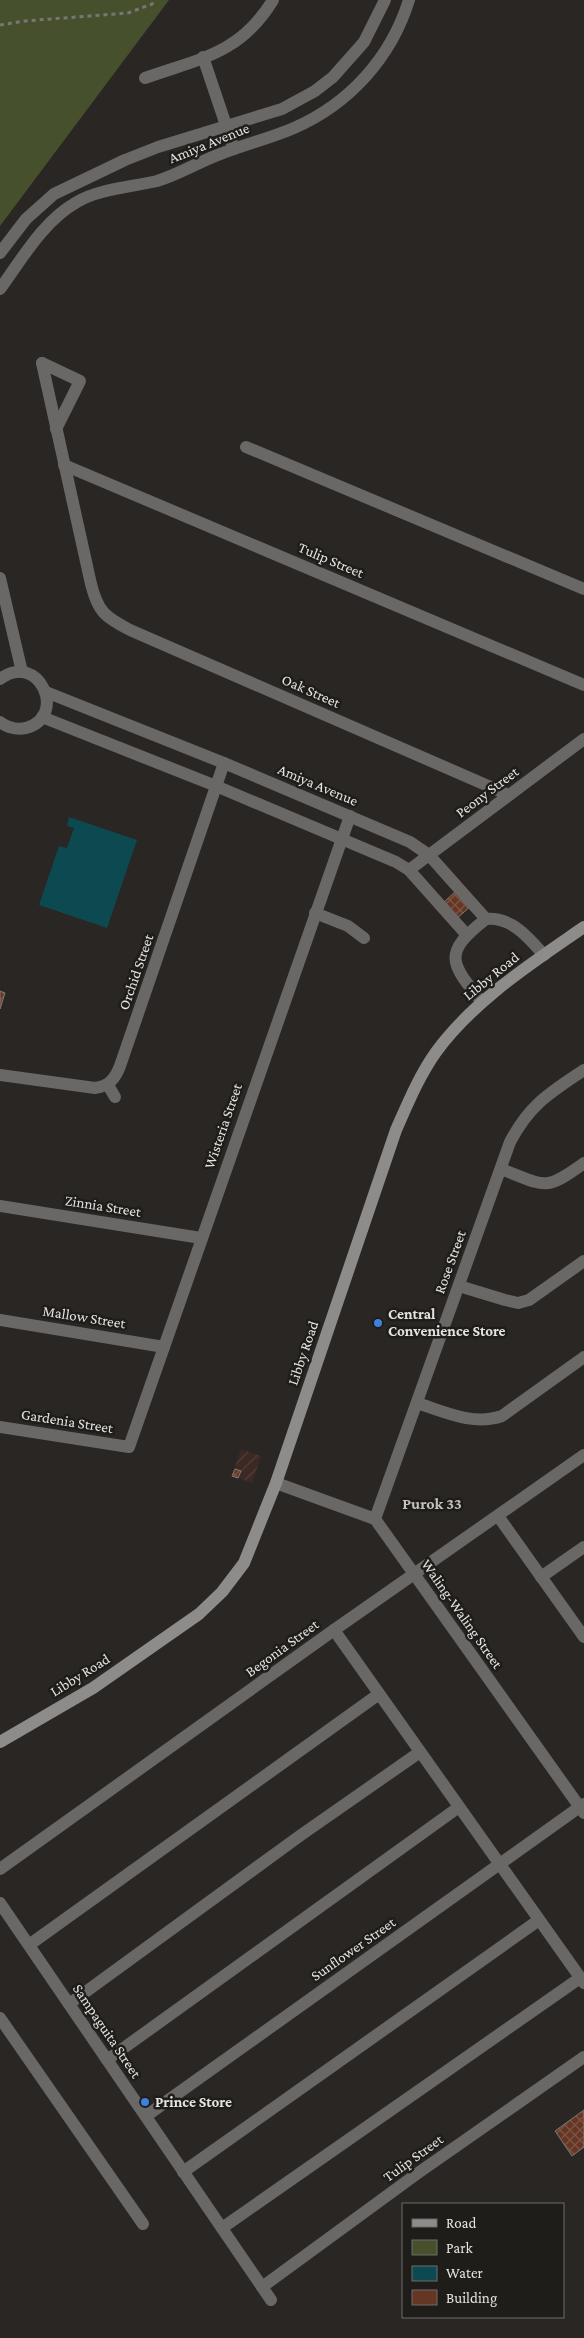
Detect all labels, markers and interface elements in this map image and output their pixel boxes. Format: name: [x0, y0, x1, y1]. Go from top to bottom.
street label: Amiya Avenue: [166, 119, 252, 167]
street label: Tulip Street: [295, 539, 367, 582]
street label: Oak Street: [279, 671, 344, 711]
street label: Amiya Avenue: [275, 761, 361, 810]
street label: Peony Street: [453, 763, 523, 822]
street label: Orchid Street: [116, 931, 157, 1012]
street label: Libby Road: [460, 949, 523, 1004]
street label: Wisteria Street: [201, 1080, 245, 1171]
street label: Zinnia Street: [64, 1192, 143, 1220]
street label: Rose Street: [431, 1227, 469, 1296]
street label: Mallow Street: [41, 1303, 128, 1332]
place label: Central Convenience Store: [388, 1306, 506, 1339]
marker: Central Convenience Store: [372, 1317, 384, 1329]
street label: Libby Road: [285, 1319, 322, 1388]
street label: Gardenia Street: [20, 1406, 115, 1436]
district label: Purok 33: [402, 1495, 462, 1512]
street label: Waling-Waling Street: [417, 1556, 506, 1673]
street label: Begonia Street: [242, 1616, 323, 1681]
street label: Libby Road: [47, 1650, 113, 1700]
street label: Sunflower Street: [308, 1913, 399, 1984]
street label: Sampaguita Street: [69, 1981, 145, 2082]
place label: Prince Store: [155, 2094, 232, 2110]
marker: Prince Store: [139, 2096, 151, 2108]
street label: Tulip Street: [380, 2130, 447, 2186]
legend: [402, 2203, 564, 2318]
text: Road: [446, 2215, 477, 2231]
text: Park: [446, 2240, 473, 2256]
text: Water: [446, 2265, 483, 2281]
text: Building: [446, 2290, 497, 2307]

